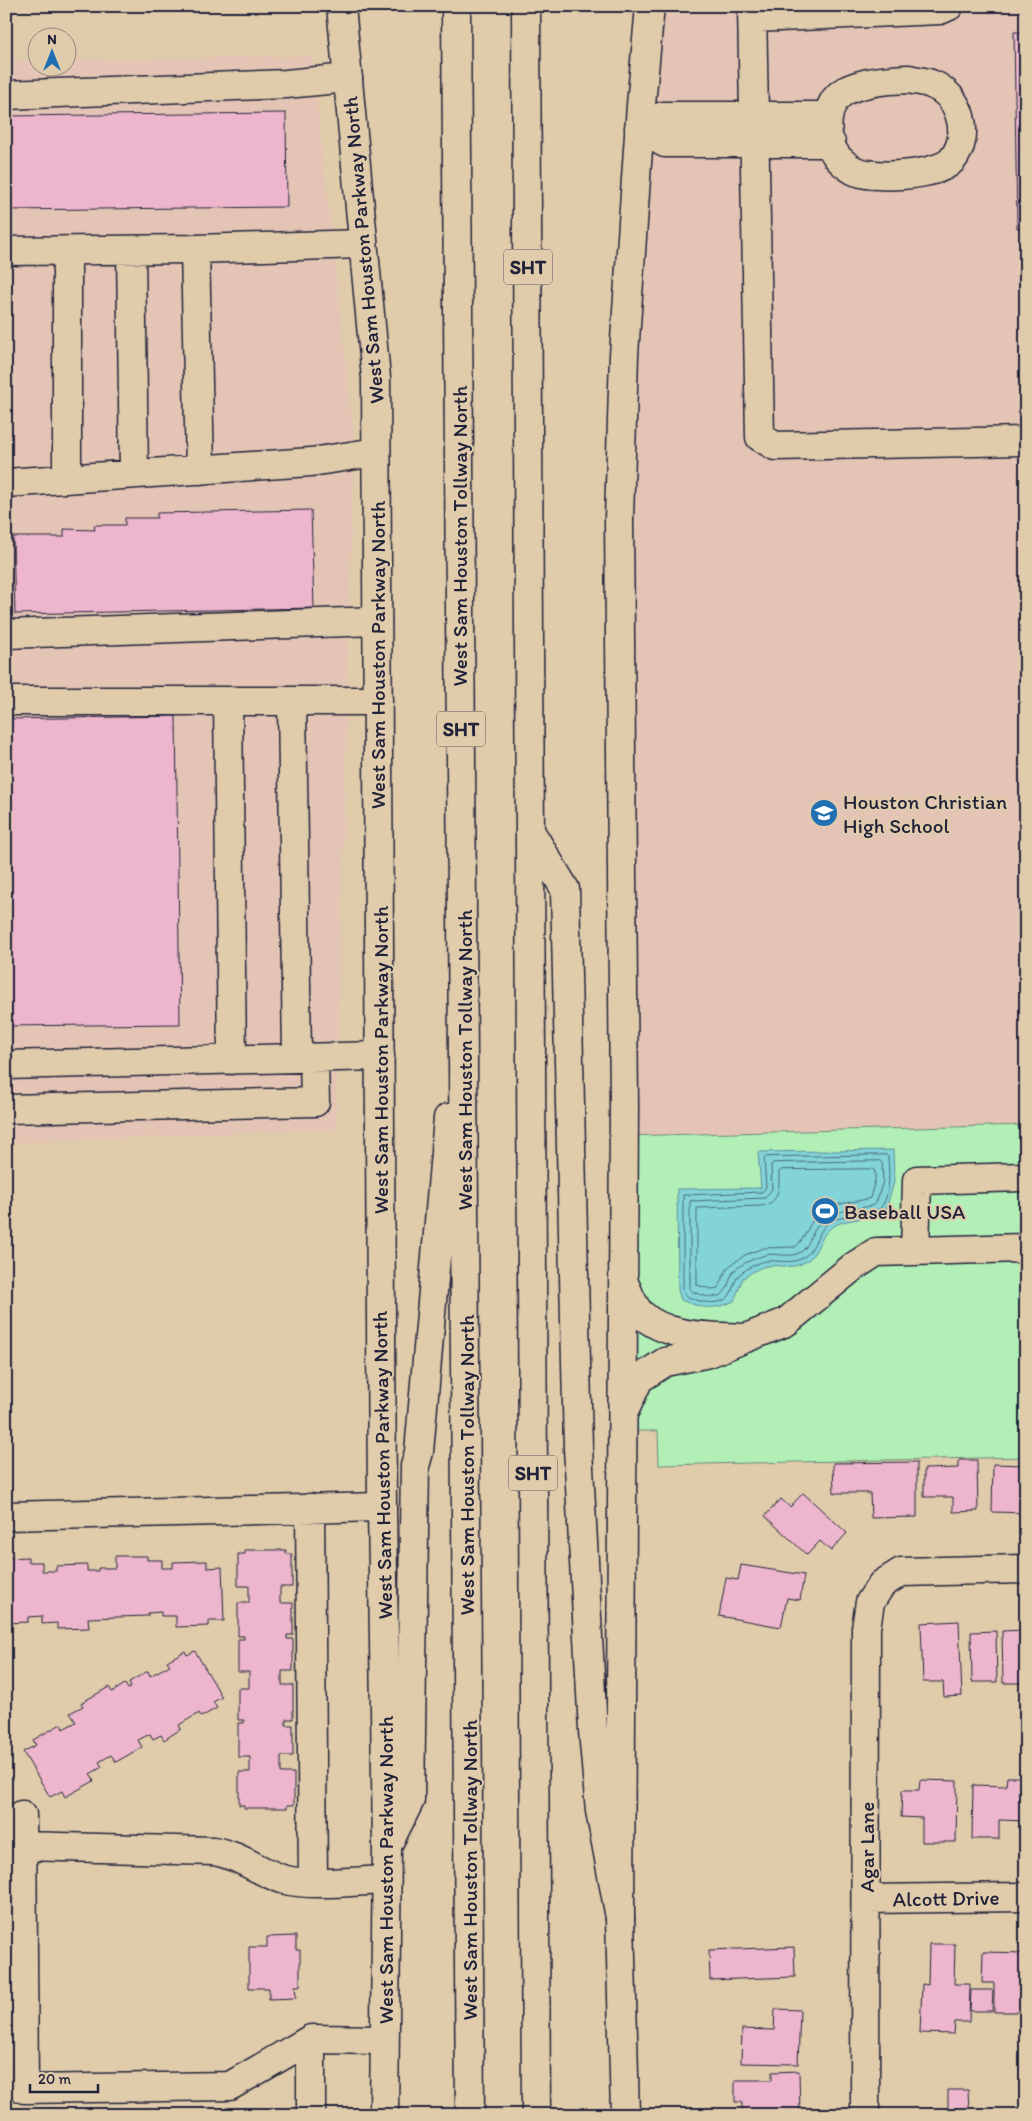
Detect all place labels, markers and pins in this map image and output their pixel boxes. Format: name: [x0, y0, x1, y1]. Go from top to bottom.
place label: Houston Christian High School: [843, 789, 1007, 838]
school or university icon: Houston Christian High School: [809, 798, 839, 828]
sports icon: Baseball USA: [810, 1196, 840, 1226]
place label: Baseball USA: [844, 1199, 966, 1224]

